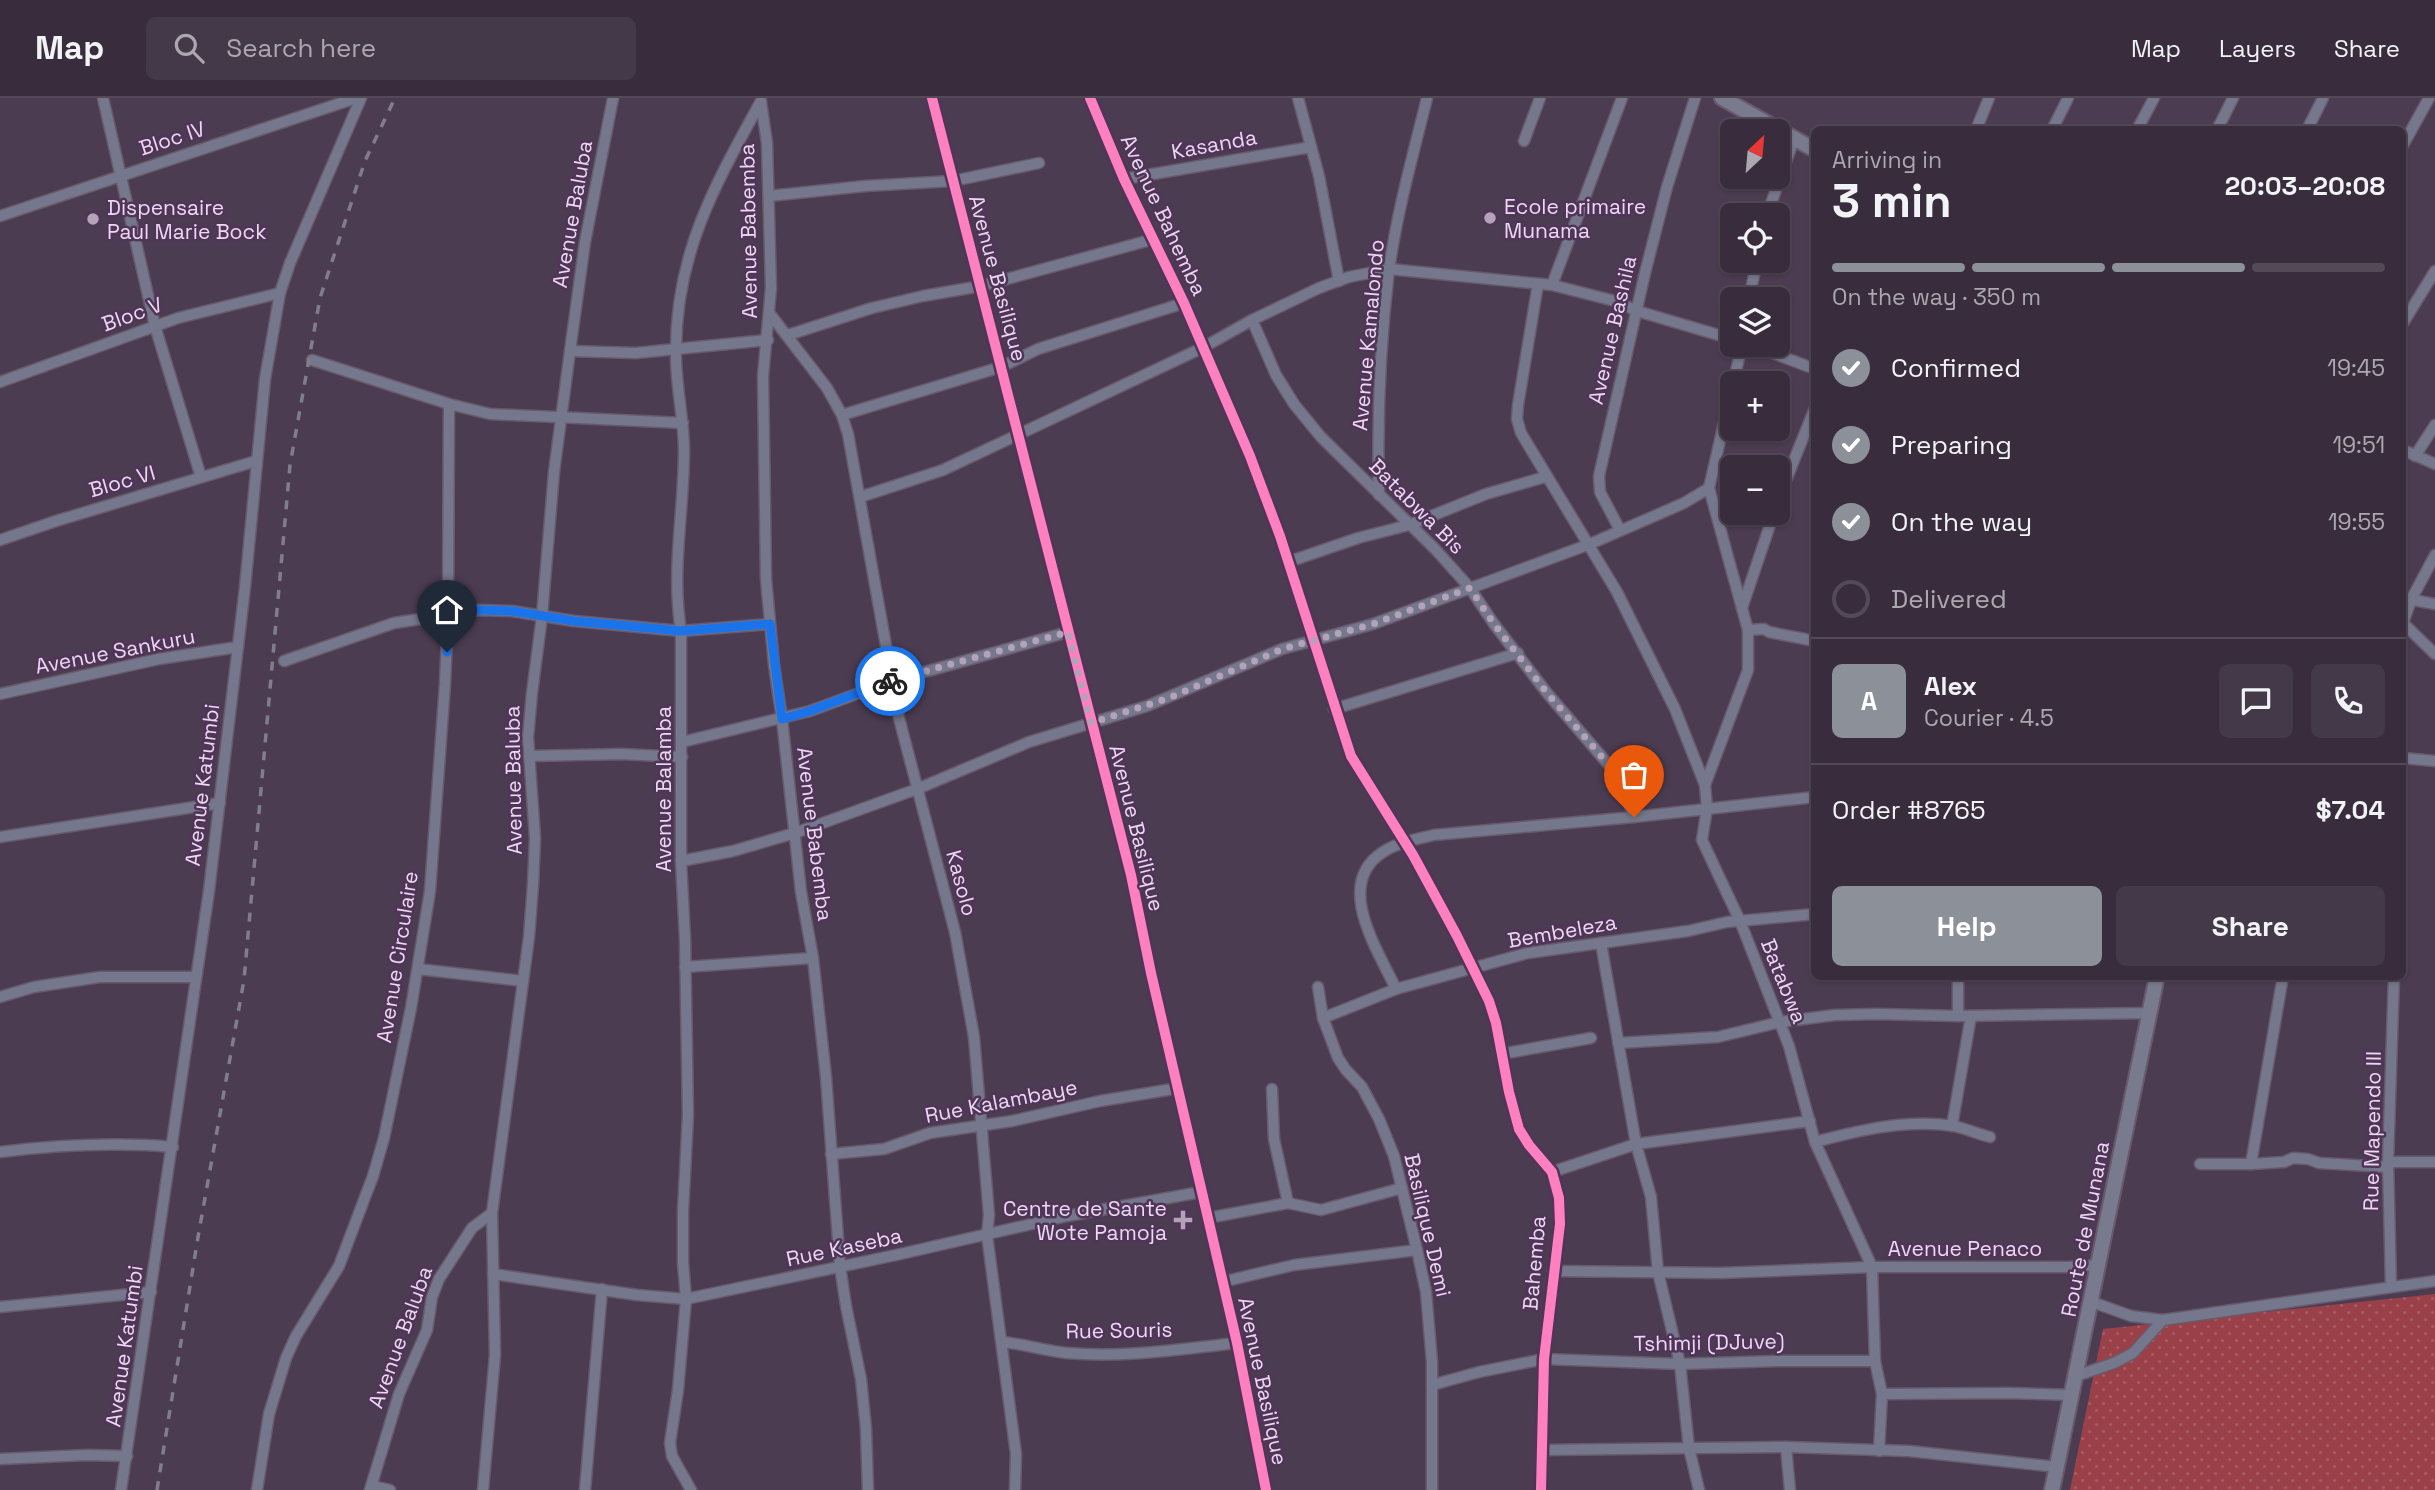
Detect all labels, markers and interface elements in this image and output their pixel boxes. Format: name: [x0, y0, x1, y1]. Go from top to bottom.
search box: [146, 17, 636, 80]
text: Map: [35, 27, 104, 69]
icon: search: [170, 29, 208, 67]
text: Search here: [226, 31, 376, 65]
text: Map: [2131, 33, 2181, 64]
text: Layers: [2219, 33, 2296, 64]
text: Share: [2334, 33, 2400, 64]
street label: Bloc IV: [135, 115, 209, 161]
north arrow: [1720, 119, 1790, 189]
map controls: [1720, 119, 1790, 525]
street label: Kasanda: [1169, 123, 1259, 165]
street label: Avenue Bahemba: [1115, 130, 1213, 300]
street label: Avenue Baluba: [546, 138, 598, 290]
street label: Avenue Babemba: [733, 143, 763, 319]
text: Arriving in: [1832, 145, 1942, 175]
text: 20:03–20:08: [2225, 169, 2385, 203]
text: 3 min: [1832, 172, 1952, 230]
street label: Avenue Basilique: [963, 192, 1033, 364]
place label: Ecole primaire Munama: [1504, 193, 1646, 244]
place label: Dispensaire Paul Marie Bock: [107, 194, 266, 245]
button: locate: [1720, 203, 1790, 273]
marker: Ecole primaire Munama: [1482, 210, 1498, 226]
marker: Dispensaire Paul Marie Bock: [85, 211, 101, 227]
street label: Avenue Kamalondo: [1346, 238, 1390, 432]
street label: Avenue Bashila: [1582, 253, 1642, 407]
text: On the way · 350 m: [1832, 282, 2041, 312]
button: layers: [1720, 287, 1790, 357]
street label: Bloc V: [98, 291, 166, 337]
icon: check: [1832, 349, 1870, 387]
text: Confirmed: [1891, 351, 2021, 385]
text: 19:45: [2327, 353, 2385, 383]
button: +: [1720, 371, 1790, 441]
icon: check: [1832, 426, 1870, 464]
text: Preparing: [1891, 428, 2012, 462]
text: 19:51: [2332, 430, 2385, 460]
street label: Batabwa Bis: [1363, 452, 1471, 560]
button: −: [1720, 455, 1790, 525]
street label: Bloc VI: [86, 459, 158, 503]
icon: check: [1832, 503, 1870, 541]
text: On the way: [1891, 505, 2032, 539]
text: 19:55: [2328, 507, 2385, 537]
pin: [417, 580, 477, 652]
text: Delivered: [1891, 582, 2007, 616]
icon: home: [428, 591, 466, 629]
street label: Avenue Sankuru: [33, 622, 197, 680]
courier: [855, 646, 925, 716]
icon: bike: [871, 662, 909, 700]
button: chat: [2219, 664, 2293, 738]
button: phone: [2311, 664, 2385, 738]
text: Alex: [1924, 669, 1977, 703]
text: A: [1861, 684, 1877, 718]
street label: Avenue Katumbi: [179, 702, 225, 868]
text: Courier · 4.5: [1924, 703, 2054, 733]
street label: Avenue Baluba: [498, 705, 528, 855]
street label: Avenue Balamba: [650, 706, 677, 872]
street label: Avenue Basilique: [1103, 742, 1171, 914]
street label: Avenue Babemba: [791, 745, 839, 923]
pin: [1604, 745, 1664, 817]
icon: bag: [1615, 756, 1653, 794]
text: Order #8765: [1832, 793, 1986, 827]
text: $7.04: [2316, 793, 2385, 827]
street label: Kasolo: [940, 847, 984, 919]
street label: Avenue Circulaire: [370, 869, 424, 1045]
button: Help: [1832, 886, 2102, 966]
button: Share: [2116, 886, 2385, 966]
street label: Bembeleza: [1505, 908, 1619, 954]
street label: Batabwa: [1755, 935, 1813, 1027]
street label: Rue Mapendo III: [2357, 1051, 2387, 1211]
street label: Rue Kalambaye: [922, 1073, 1080, 1129]
street label: Route de Munana: [2055, 1139, 2115, 1319]
street label: Basilique Demi: [1398, 1151, 1458, 1299]
place label: Centre de Sante Wote Pamoja: [1003, 1195, 1167, 1246]
marker: Centre de Sante Wote Pamoja: [1173, 1210, 1193, 1230]
street label: Bahemba: [1516, 1215, 1552, 1311]
street label: Rue Kaseba: [784, 1222, 904, 1272]
street label: Avenue Penaco: [1888, 1235, 2042, 1262]
street label: Avenue Baluba: [362, 1262, 438, 1412]
street label: Avenue Katumbi: [99, 1263, 149, 1429]
street label: Avenue Basilique: [1232, 1295, 1294, 1467]
street label: Rue Souris: [1065, 1316, 1173, 1344]
street label: Tshimji (DJuve): [1633, 1327, 1785, 1357]

